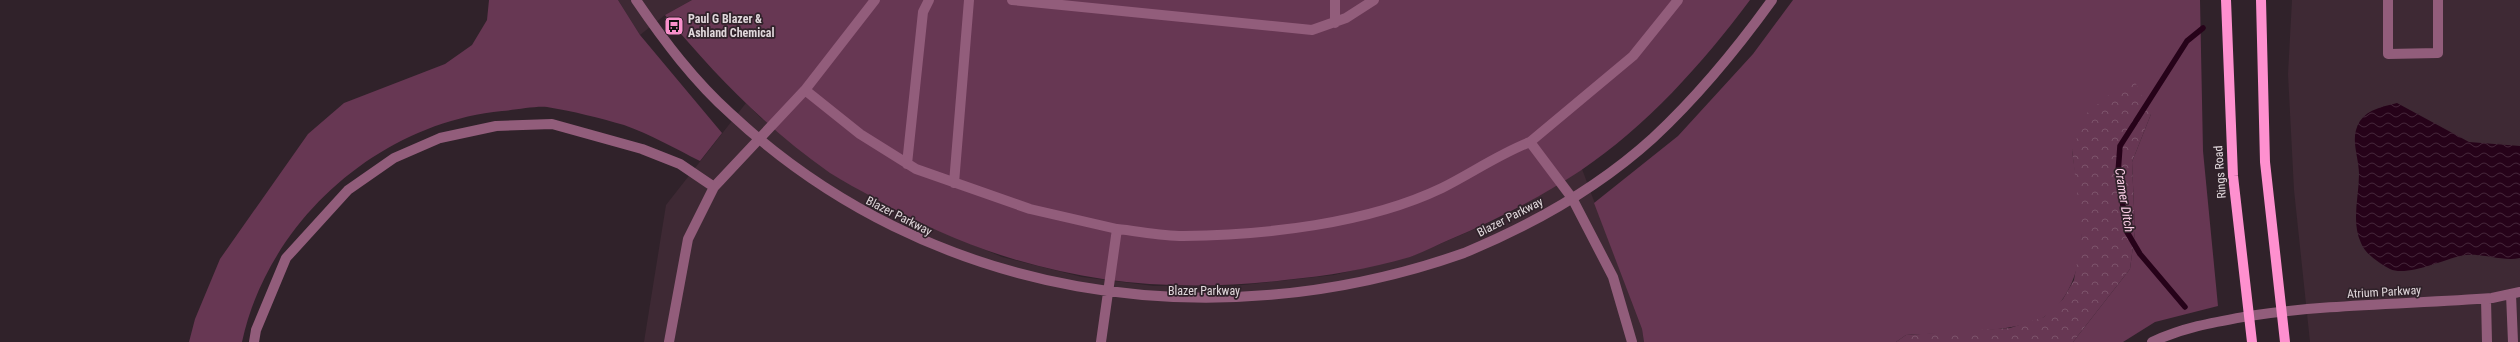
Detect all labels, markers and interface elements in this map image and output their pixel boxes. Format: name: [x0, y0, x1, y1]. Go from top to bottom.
place label: Paul G Blazer & Ashland Chemical: [688, 12, 774, 40]
bus stop icon: Paul G Blazer & Ashland Chemical: [663, 15, 685, 37]
street label: Rings Road: [2211, 145, 2229, 199]
water label: Cramer Ditch: [2112, 167, 2137, 233]
street label: Blazer Parkway: [864, 193, 934, 239]
street label: Blazer Parkway: [1475, 194, 1545, 240]
street label: Atrium Parkway: [2347, 283, 2421, 301]
street label: Blazer Parkway: [1168, 284, 1240, 298]

